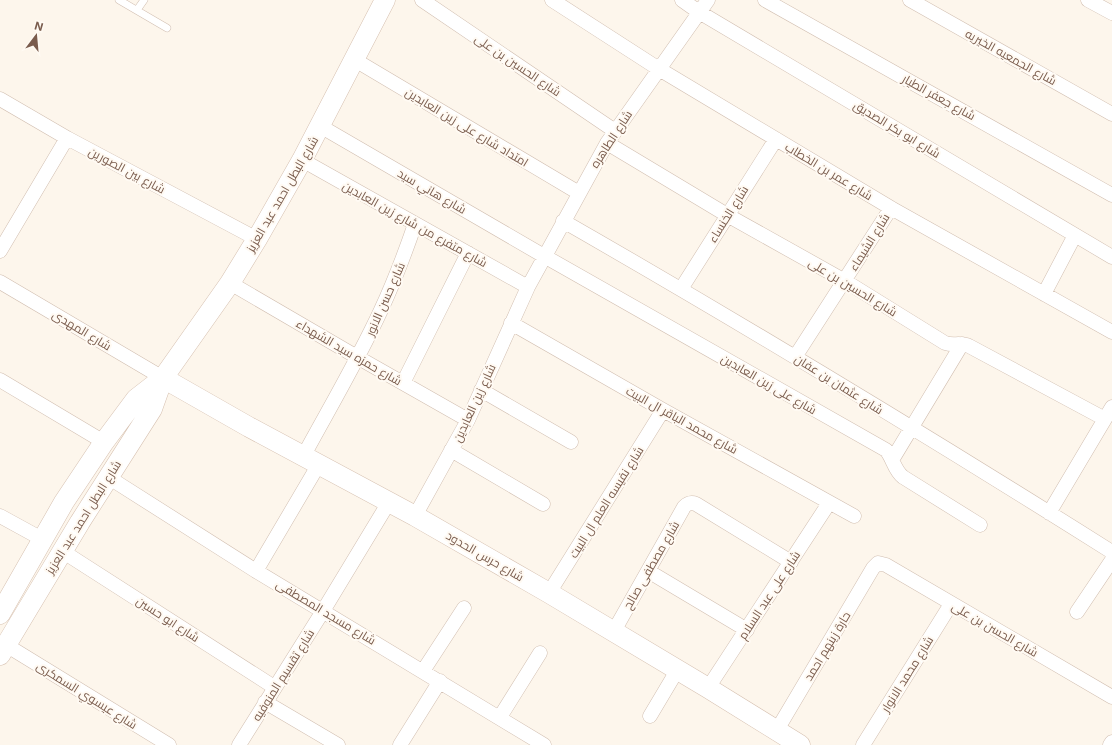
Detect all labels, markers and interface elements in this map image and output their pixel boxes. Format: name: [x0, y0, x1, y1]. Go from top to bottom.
north arrow: [16, 16, 56, 56]
text: N: [33, 19, 45, 34]
street label: شارع الجمعيه الخيريه: [962, 26, 1059, 89]
street label: شارع الحسين بن على: [472, 31, 564, 100]
street label: شارع جعفر الطيار: [898, 70, 978, 124]
street label: امتداد شارع على زين العابدين: [402, 84, 531, 171]
street label: شارع ابو بكر الصديق: [850, 97, 943, 162]
street label: شارع الطاهره: [587, 107, 636, 171]
street label: شارع البطل احمد عبد العزيز: [242, 133, 322, 256]
street label: شارع عمر بن الخطاب: [782, 139, 876, 204]
street label: شارع بين الصورين: [86, 144, 168, 197]
street label: شارع هاني سيد: [394, 165, 469, 219]
street label: شارع متفرع من شارع زين العابدين: [340, 178, 490, 271]
street label: شارع الخنساء: [705, 183, 752, 246]
street label: شارع الشيماء: [845, 210, 894, 274]
street label: شارع الحسين بن على: [805, 255, 900, 320]
street label: شارع حسن الانور: [362, 260, 409, 340]
street label: شارع المهدى: [49, 306, 114, 354]
street label: شارع حمزه سيد الشهداء: [293, 316, 405, 389]
street label: شارع على زين العابدين: [718, 351, 819, 418]
street label: شارع عثمان بن عفان: [791, 351, 886, 418]
street label: شارع زين العابدين: [449, 361, 500, 445]
street label: شارع محمد الباقر ال البيت: [623, 383, 740, 458]
street label: شارع نفيسه العلم ال البيت: [566, 443, 647, 561]
street label: شارع البطل احمد عبد العزيز: [41, 457, 125, 578]
street label: شارع مصطفى صالح: [620, 518, 683, 612]
street label: شارع حرس الحدود: [443, 528, 527, 585]
street label: شارع على عبد السلام: [735, 548, 804, 643]
street label: شارع مسجد المصطفى: [273, 576, 379, 649]
street label: شارع ابو حسين: [133, 593, 202, 646]
street label: شارع الحسن بن على: [949, 598, 1041, 661]
street label: حارة زينهم احمد: [800, 609, 854, 684]
street label: شارع تقسيم المنوفيه: [249, 626, 318, 724]
street label: شارع محمد الانوار: [877, 633, 937, 716]
street label: شارع عيسوي السمكرى: [32, 658, 140, 735]

